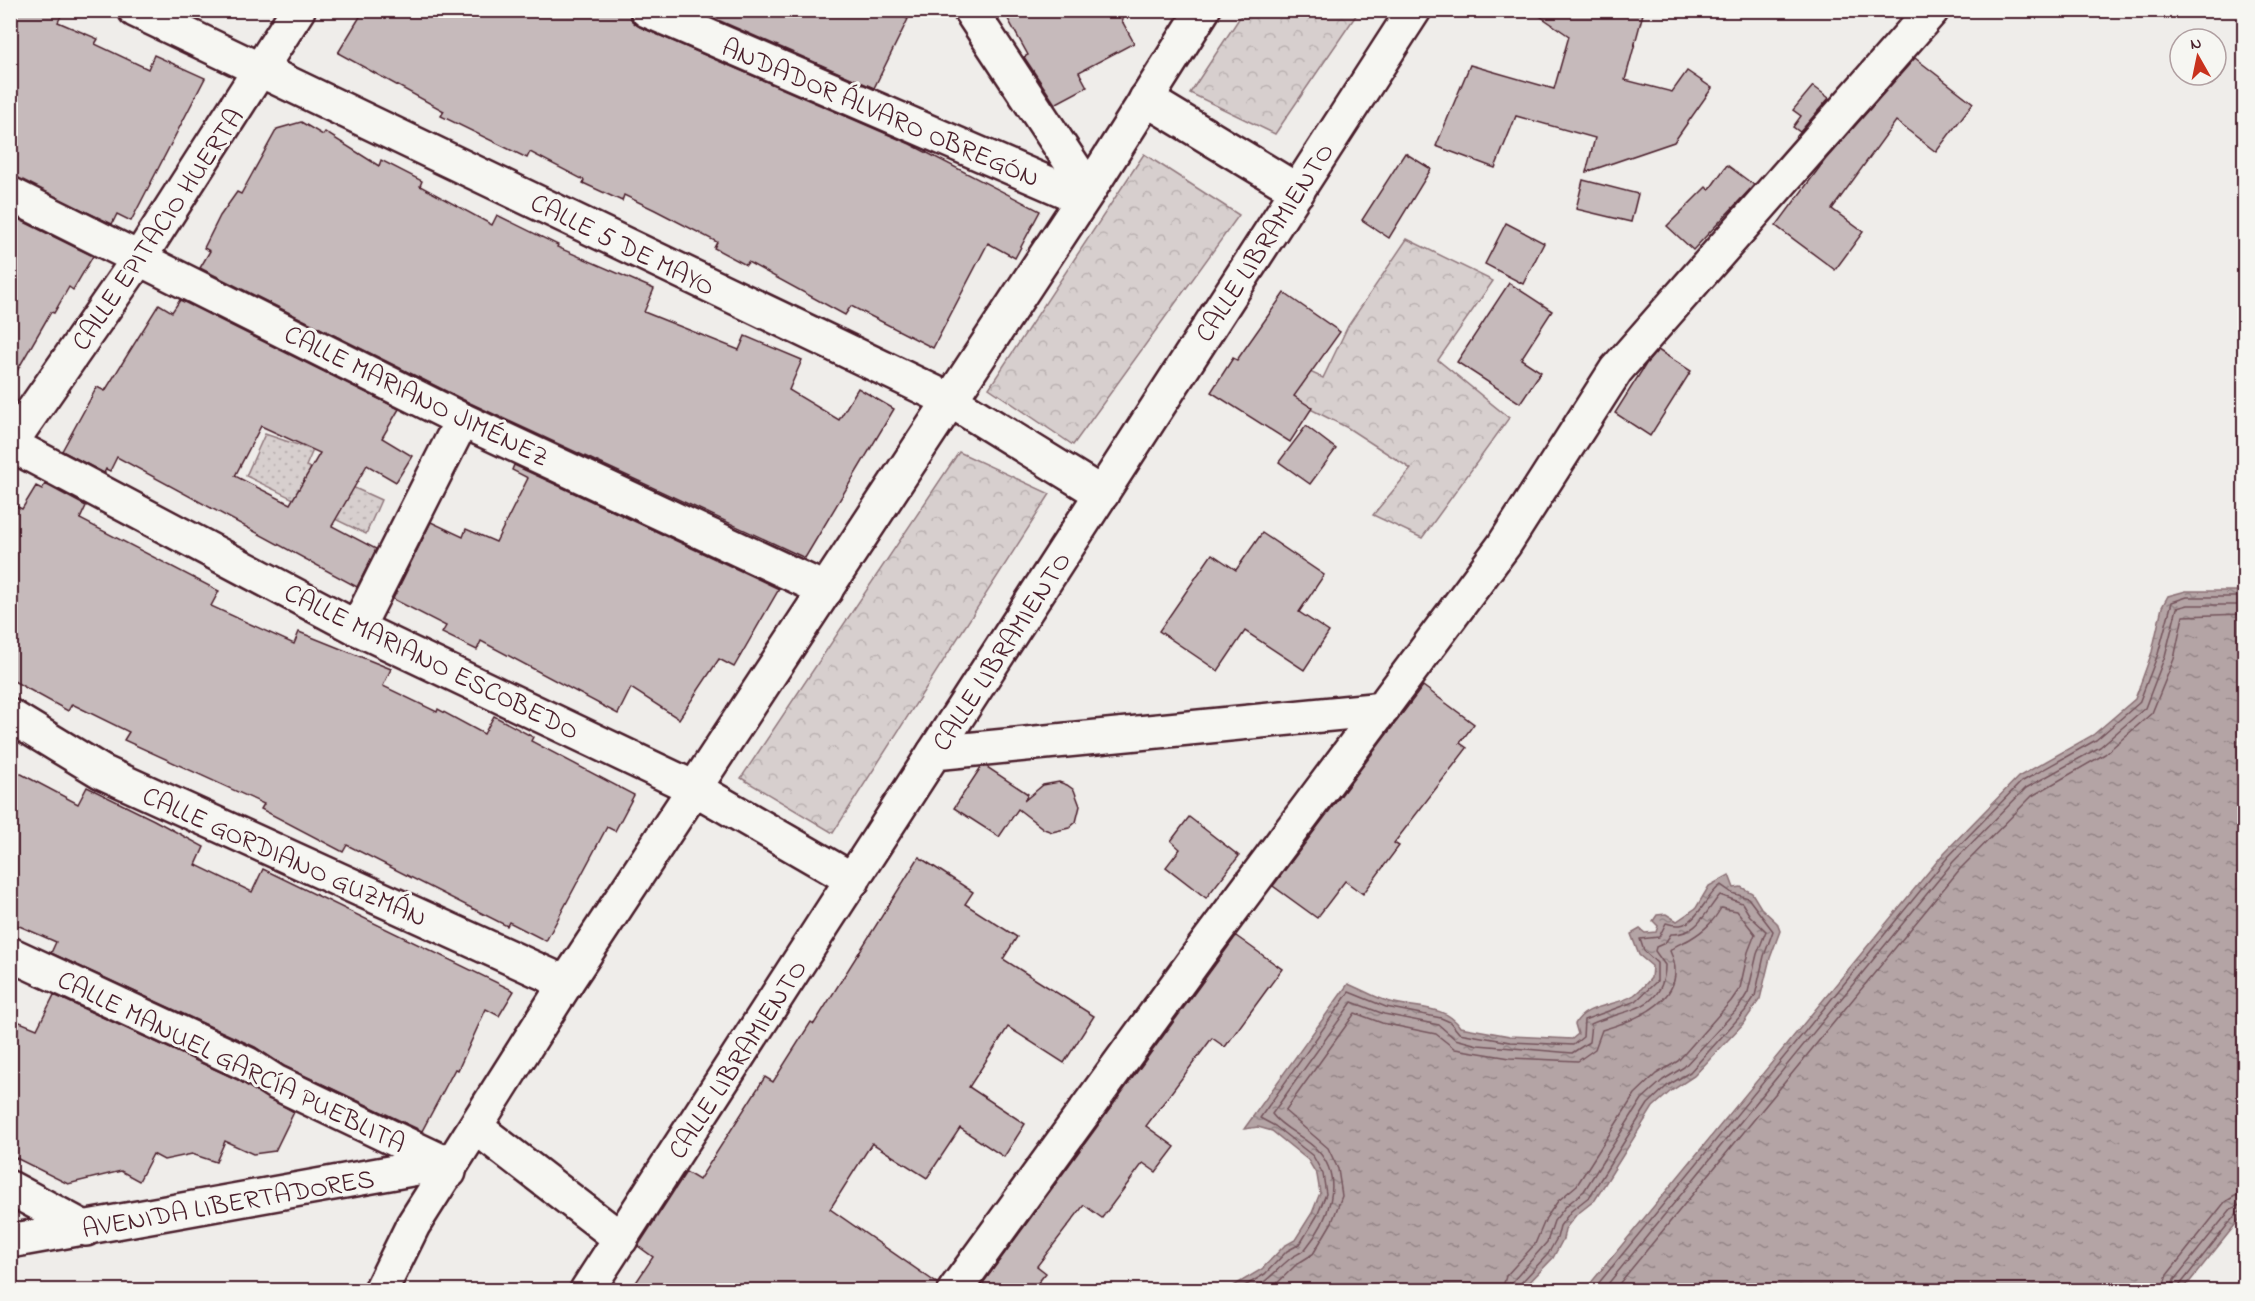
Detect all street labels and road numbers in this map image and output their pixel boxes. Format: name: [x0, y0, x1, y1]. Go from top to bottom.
street label: ANDADOR ÁLVARO OBREGÓN: [715, 30, 1045, 199]
street label: CALLE EPITACIO HUERTA: [63, 101, 255, 360]
street label: CALLE LIBRAMIENTO: [1187, 136, 1345, 351]
street label: CALLE 5 DE MAYO: [523, 185, 721, 308]
street label: CALLE MARIANO JIMÉNEZ: [277, 316, 555, 478]
street label: CALLE LIBRAMIENTO: [924, 545, 1082, 760]
street label: CALLE MARIANO ESCOBEDO: [277, 575, 585, 752]
street label: CALLE GORDIANO GUZMÁN: [135, 778, 433, 939]
street label: CALLE LIBRAMIENTO: [660, 953, 818, 1168]
street label: CALLE MANUEL GARCÍA PUEBLITA: [50, 962, 412, 1165]
street label: AVENIDA LIBERTADORES: [79, 1161, 378, 1250]

